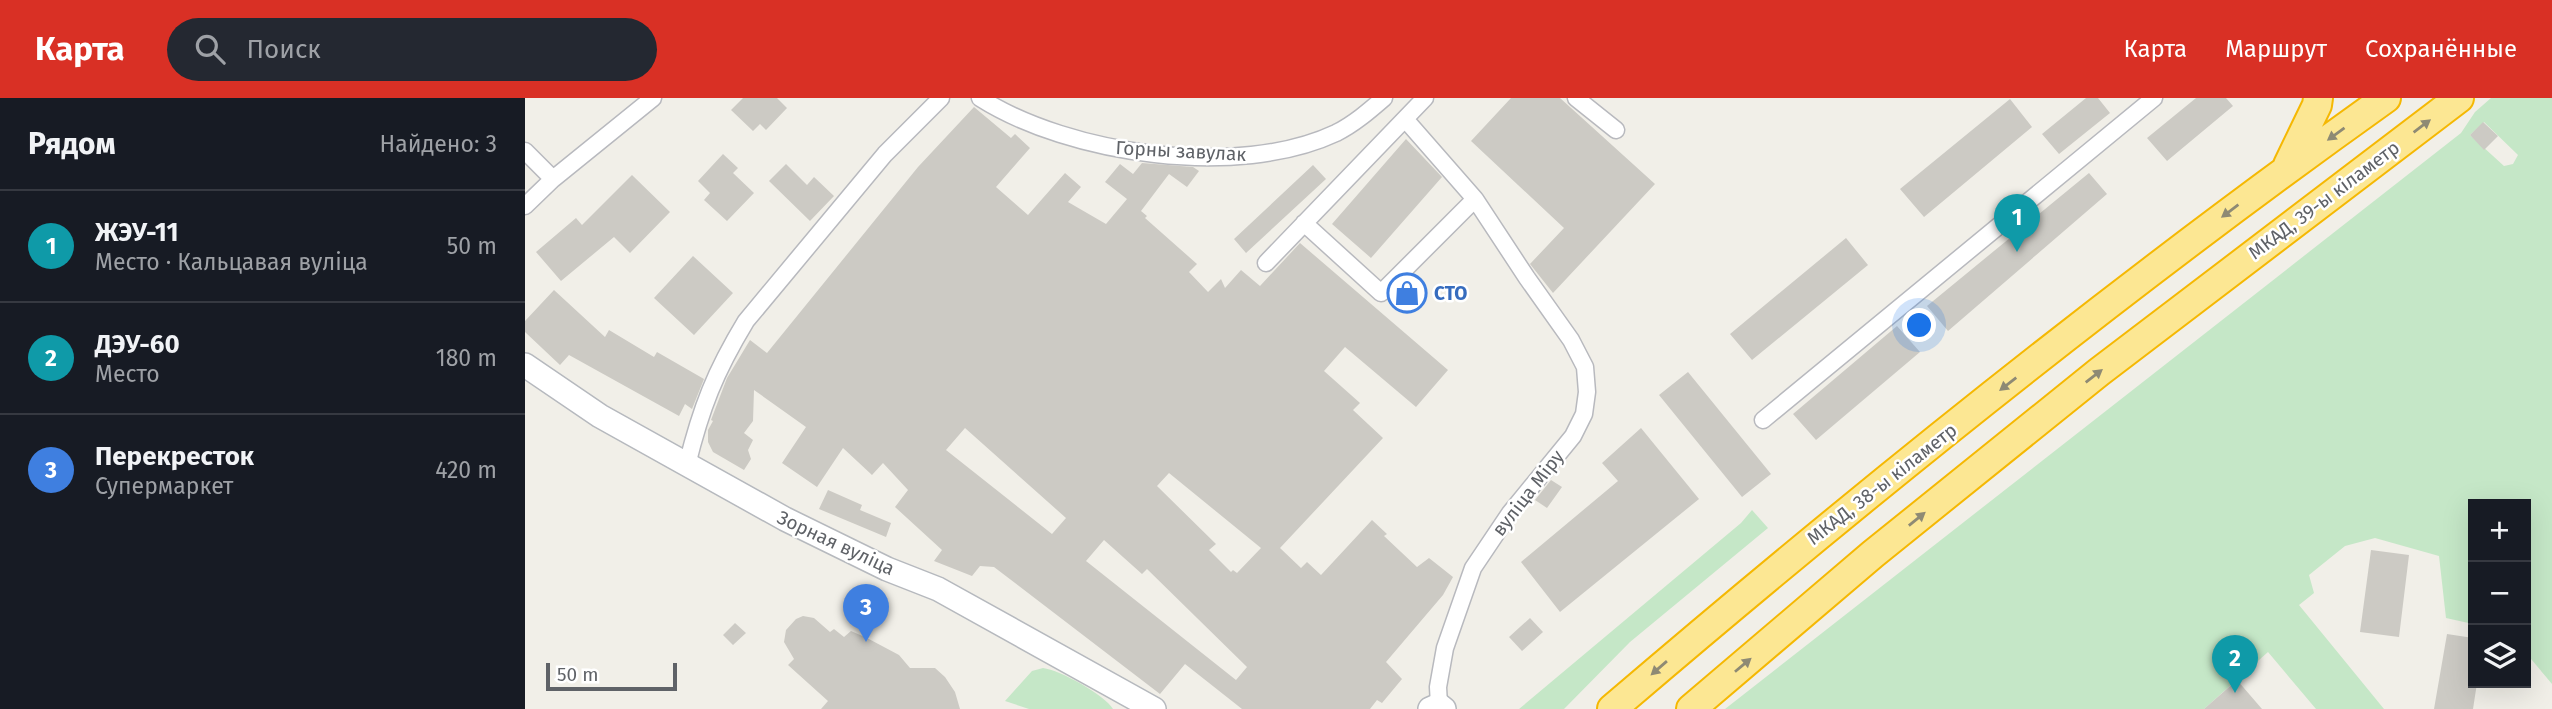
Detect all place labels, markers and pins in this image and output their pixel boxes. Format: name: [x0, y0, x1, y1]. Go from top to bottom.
pin: 1: [1994, 194, 2040, 252]
shop icon: СТО: [1386, 272, 1428, 314]
place label: СТО: [1434, 282, 1467, 305]
pin: 3: [843, 584, 889, 642]
pin: 2: [2212, 635, 2258, 693]

